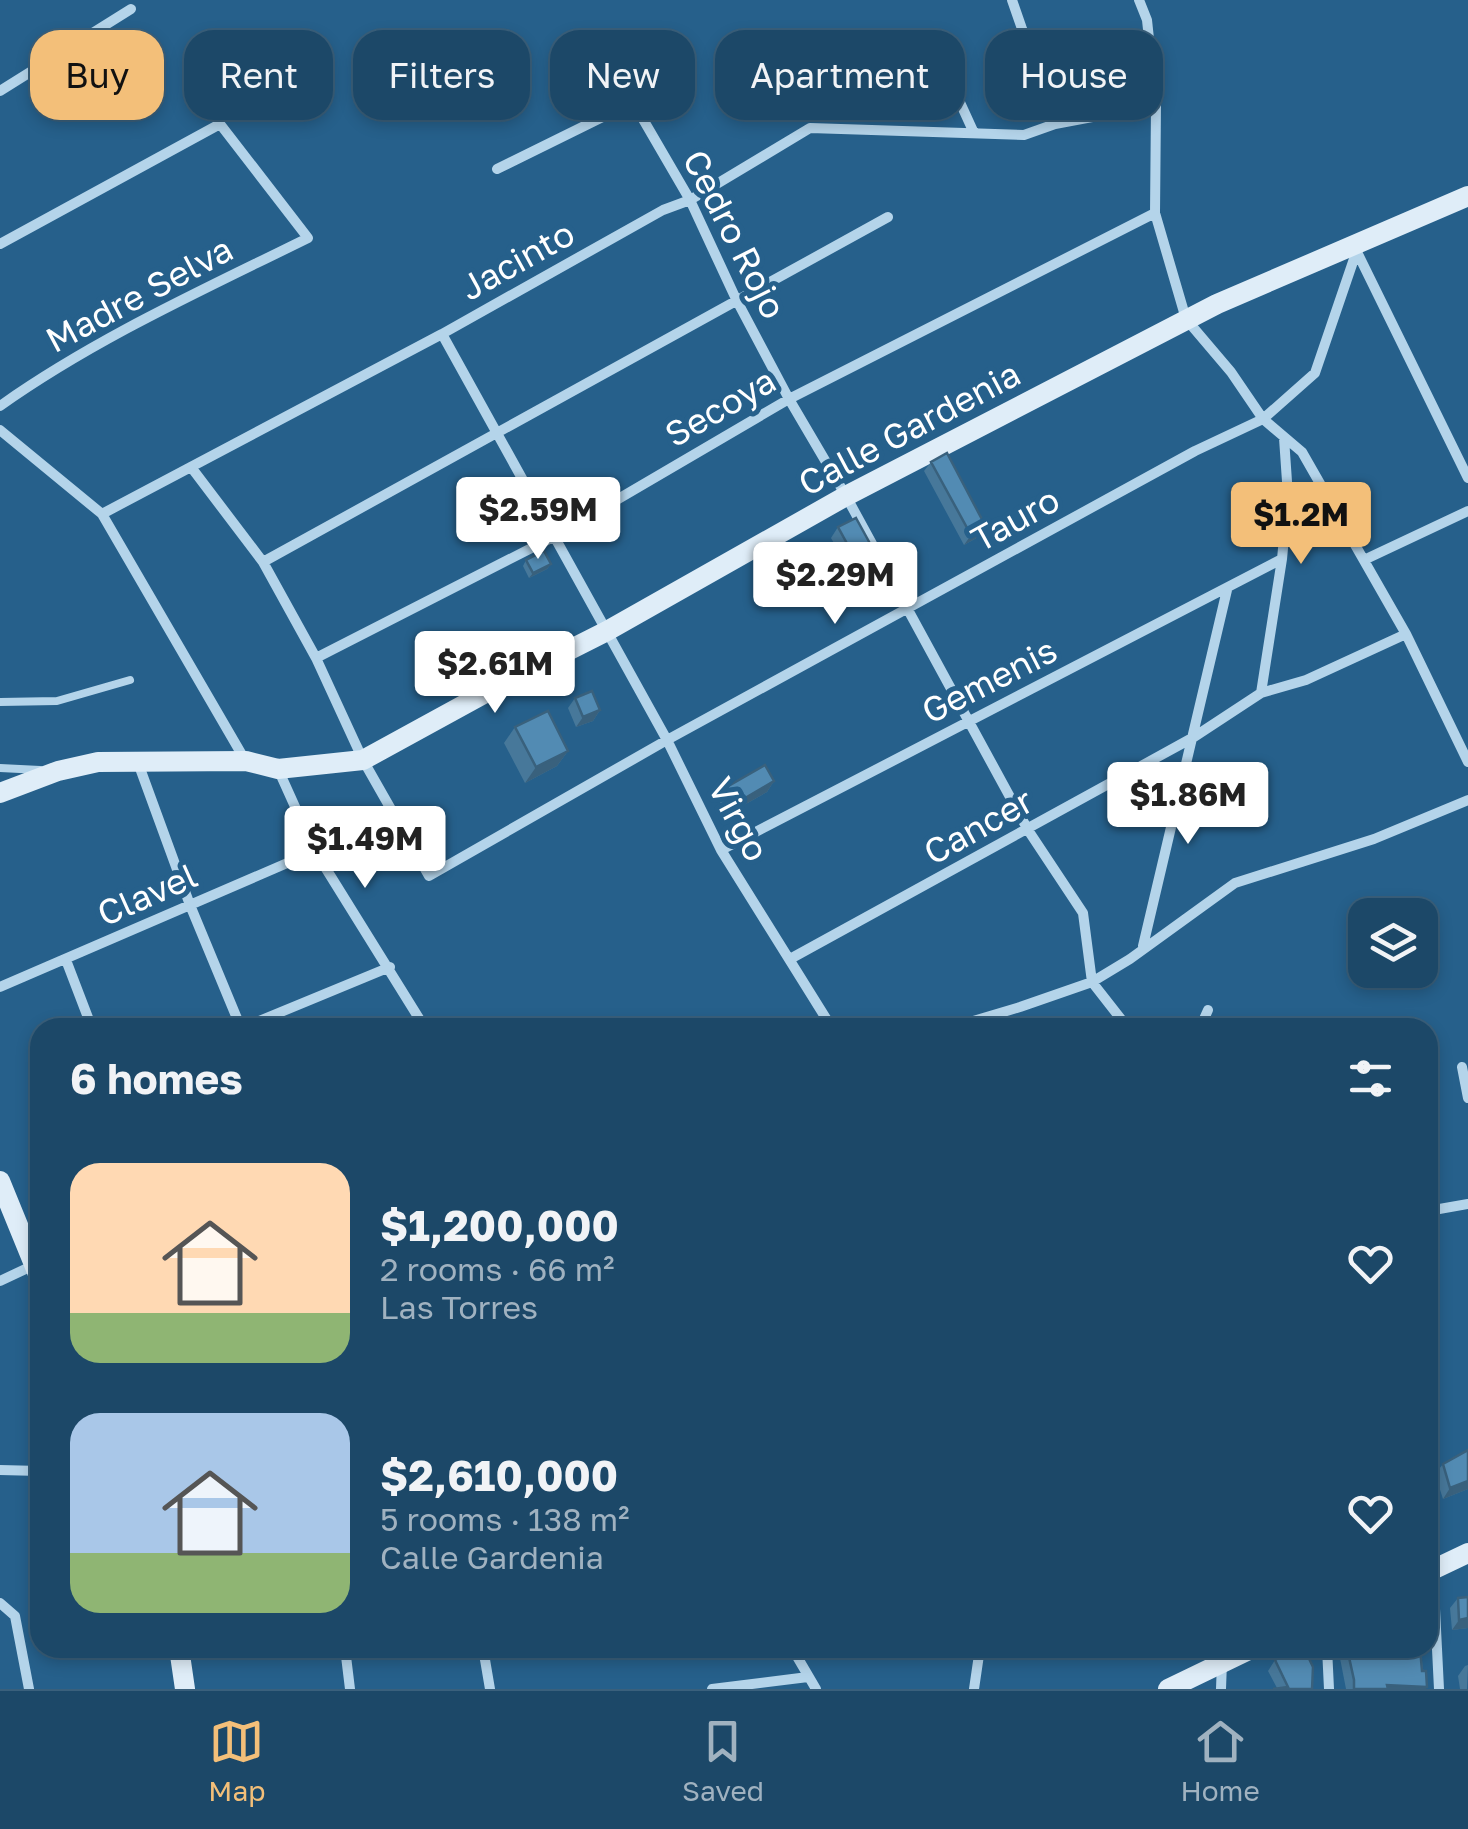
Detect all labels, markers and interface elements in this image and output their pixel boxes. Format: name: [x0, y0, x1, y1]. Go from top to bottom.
chip: Buy: [30, 30, 164, 120]
chip: Rent: [184, 30, 333, 120]
chip: Filters: [353, 30, 530, 120]
chip: New: [550, 30, 695, 120]
chip: Apartment: [715, 30, 965, 120]
chip: House: [985, 30, 1163, 120]
street label: Cedro Rojo: [675, 143, 795, 325]
street label: Jacinto: [453, 212, 581, 308]
street label: Madre Selva: [39, 227, 239, 361]
street label: Calle Gardenia: [791, 352, 1027, 504]
street label: Secoya: [657, 359, 783, 455]
pin: $2.59M: [457, 477, 619, 562]
street label: Tauro: [964, 478, 1066, 560]
pin: $1.2M: [1231, 482, 1371, 567]
text: $2.59M: [478, 490, 598, 528]
text: $1.2M: [1253, 495, 1349, 533]
pin: $2.29M: [754, 542, 916, 627]
text: $2.29M: [775, 555, 895, 593]
street label: Gemenis: [915, 628, 1063, 732]
pin: $2.61M: [414, 631, 576, 716]
text: $2.61M: [437, 644, 553, 682]
pin: $1.86M: [1107, 762, 1269, 847]
street label: Virgo: [700, 770, 778, 868]
text: $1.86M: [1129, 775, 1247, 813]
street label: Cancer: [916, 779, 1040, 873]
pin: $1.49M: [284, 806, 446, 891]
text: $1.49M: [307, 819, 423, 857]
street label: Clavel: [91, 854, 203, 934]
map controls: [1348, 898, 1438, 988]
button: layers: [1348, 898, 1438, 988]
icon: filters: [1343, 1051, 1398, 1106]
text: 6 homes: [70, 1053, 243, 1103]
text: $1,200,000: [380, 1200, 619, 1250]
icon: home: [150, 1203, 270, 1323]
icon: heart: [1343, 1236, 1398, 1291]
text: 2 rooms · 66 m²: [380, 1250, 615, 1288]
text: Las Torres: [380, 1288, 538, 1326]
text: $2,610,000: [380, 1450, 618, 1500]
icon: home: [150, 1453, 270, 1573]
icon: heart: [1343, 1486, 1398, 1541]
text: 5 rooms · 138 m²: [380, 1500, 630, 1538]
text: Calle Gardenia: [380, 1538, 604, 1576]
tab: Map: [208, 1714, 265, 1807]
tab: Saved: [682, 1714, 764, 1807]
tab: Home: [1181, 1714, 1260, 1807]

